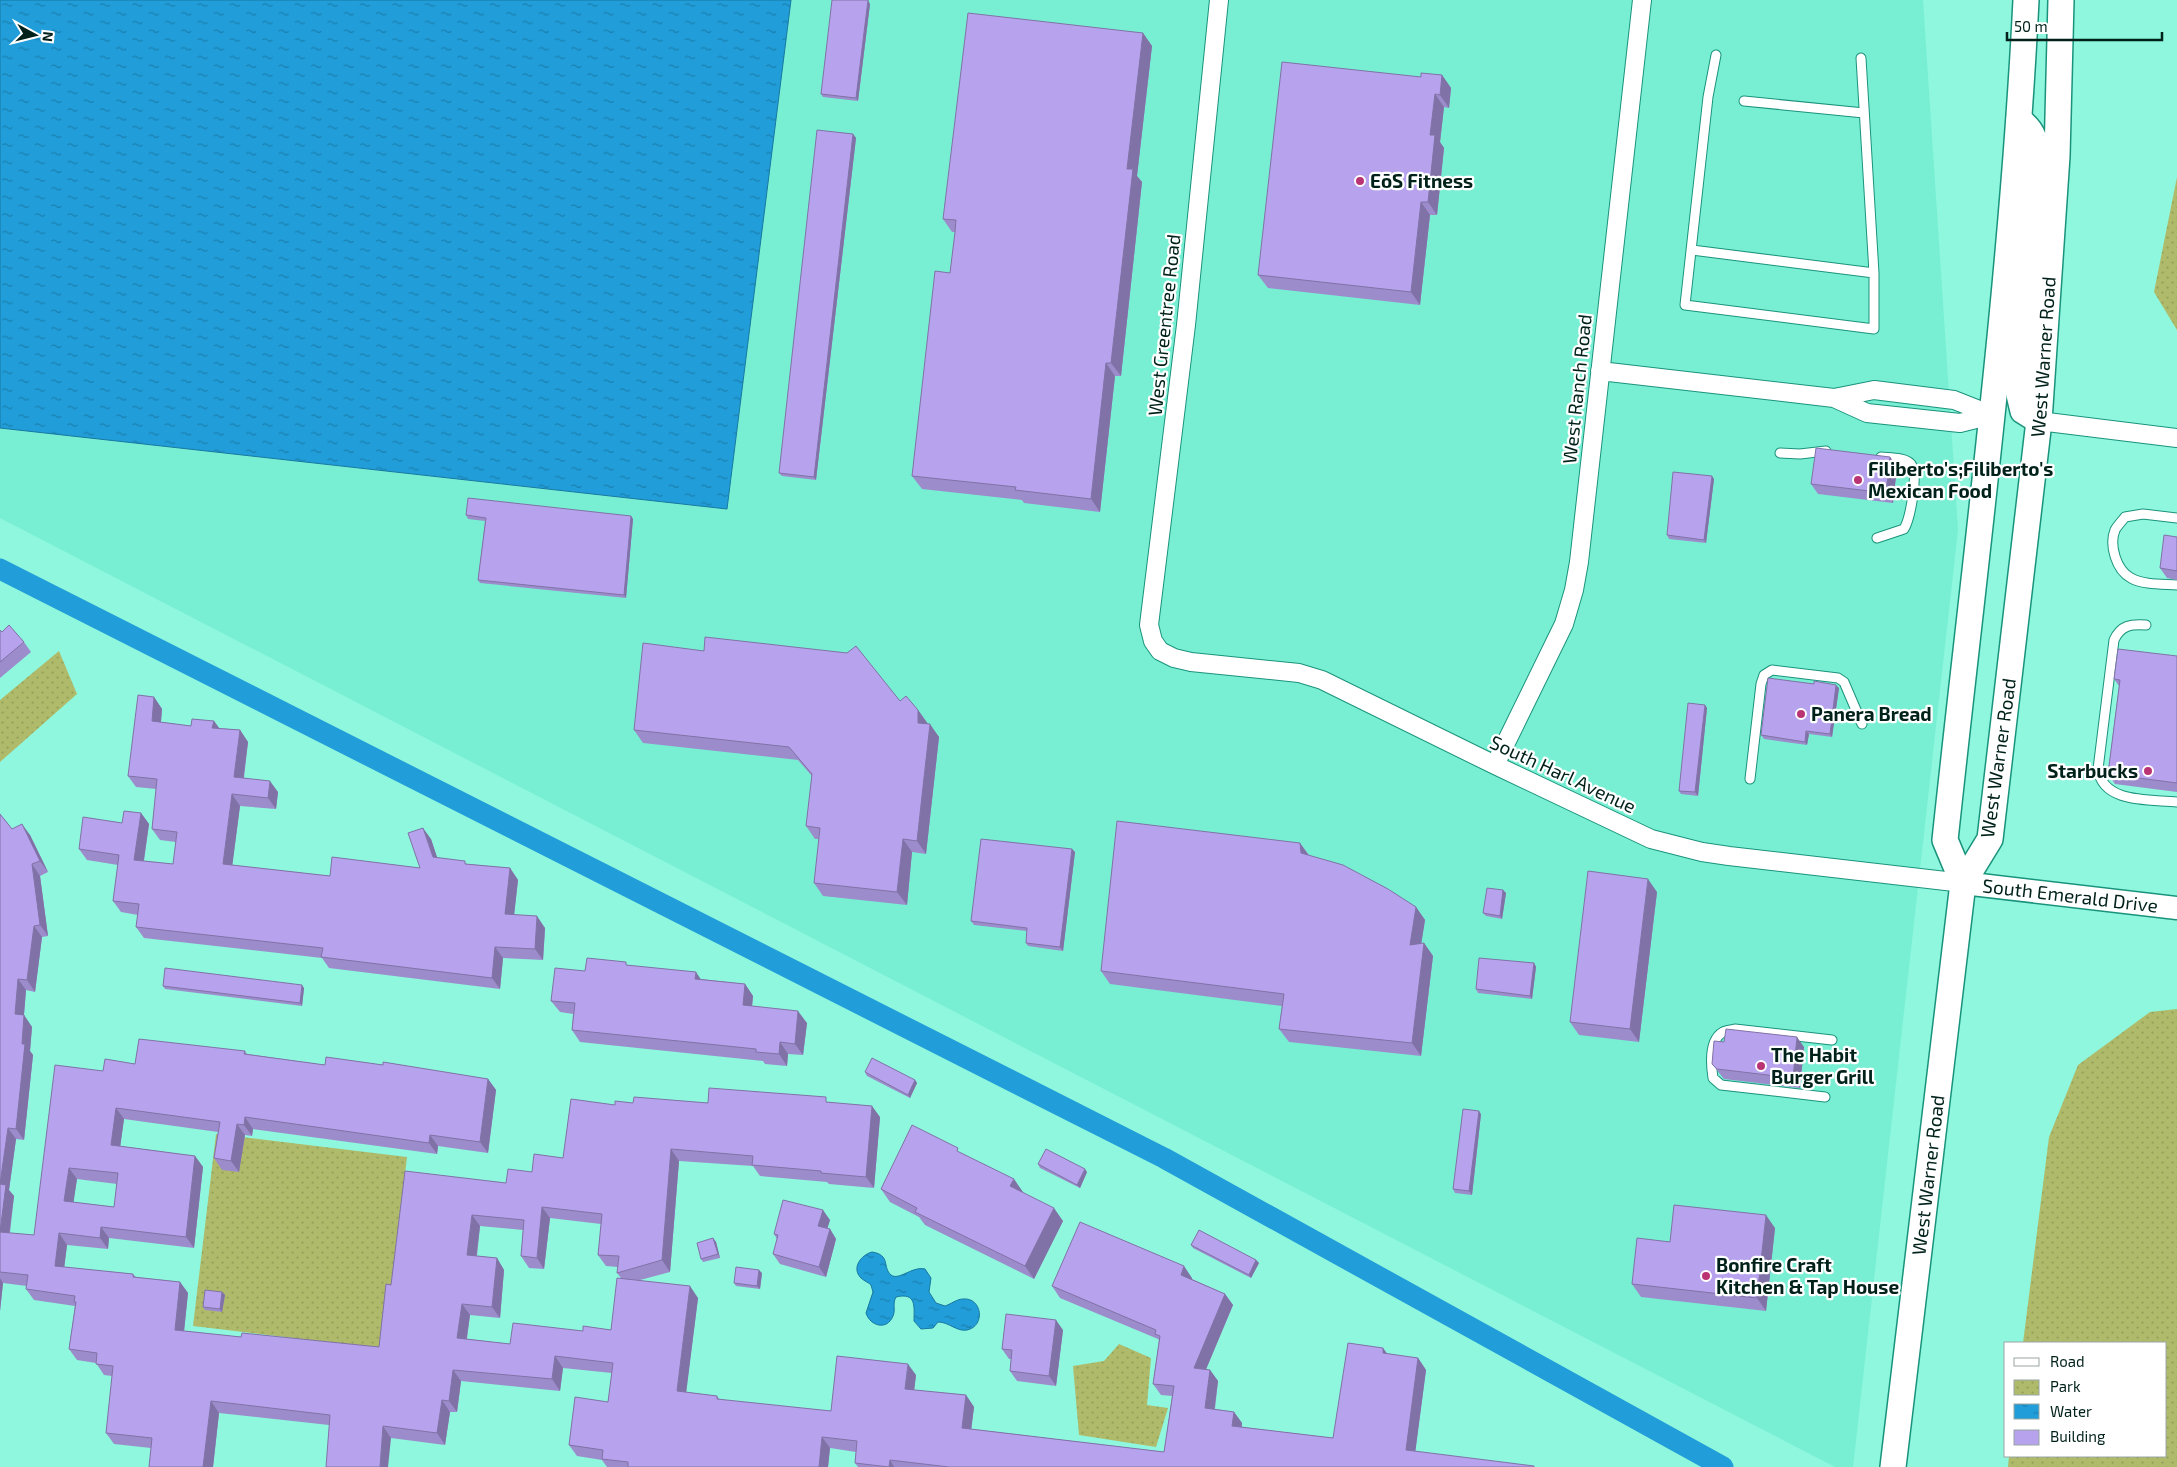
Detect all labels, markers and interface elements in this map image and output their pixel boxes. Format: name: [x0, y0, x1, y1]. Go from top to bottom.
north arrow: [10, 10, 60, 60]
scale bar: [2007, 10, 2162, 42]
text: 50 m: [2014, 17, 2048, 35]
text: N: [39, 31, 57, 43]
place label: EōS Fitness: [1370, 169, 1473, 192]
marker: EōS Fitness: [1354, 175, 1366, 187]
street label: West Greentree Road: [1143, 233, 1184, 417]
street label: West Warner Road: [2025, 276, 2060, 438]
street label: West Ranch Road: [1557, 313, 1596, 465]
place label: Filiberto's;Filiberto's Mexican Food: [1868, 457, 2053, 502]
marker: Filiberto's;Filiberto's Mexican Food: [1852, 474, 1864, 486]
street label: West Warner Road: [1975, 677, 2020, 839]
place label: Panera Bread: [1811, 702, 1932, 725]
marker: Panera Bread: [1795, 708, 1807, 720]
street label: South Harl Avenue: [1487, 730, 1640, 817]
place label: Starbucks: [2047, 759, 2138, 782]
marker: Starbucks: [2142, 765, 2154, 777]
street label: South Emerald Drive: [1981, 873, 2159, 917]
place label: The Habit Burger Grill: [1771, 1043, 1875, 1088]
marker: The Habit Burger Grill: [1755, 1060, 1767, 1072]
street label: West Warner Road: [1906, 1094, 1949, 1256]
place label: Bonfire Craft Kitchen & Tap House: [1716, 1253, 1899, 1298]
marker: Bonfire Craft Kitchen & Tap House: [1700, 1270, 1712, 1282]
legend: [2004, 1342, 2167, 1457]
text: Road: [2050, 1352, 2085, 1370]
text: Park: [2050, 1377, 2081, 1395]
text: Water: [2050, 1402, 2092, 1420]
text: Building: [2050, 1427, 2106, 1445]

